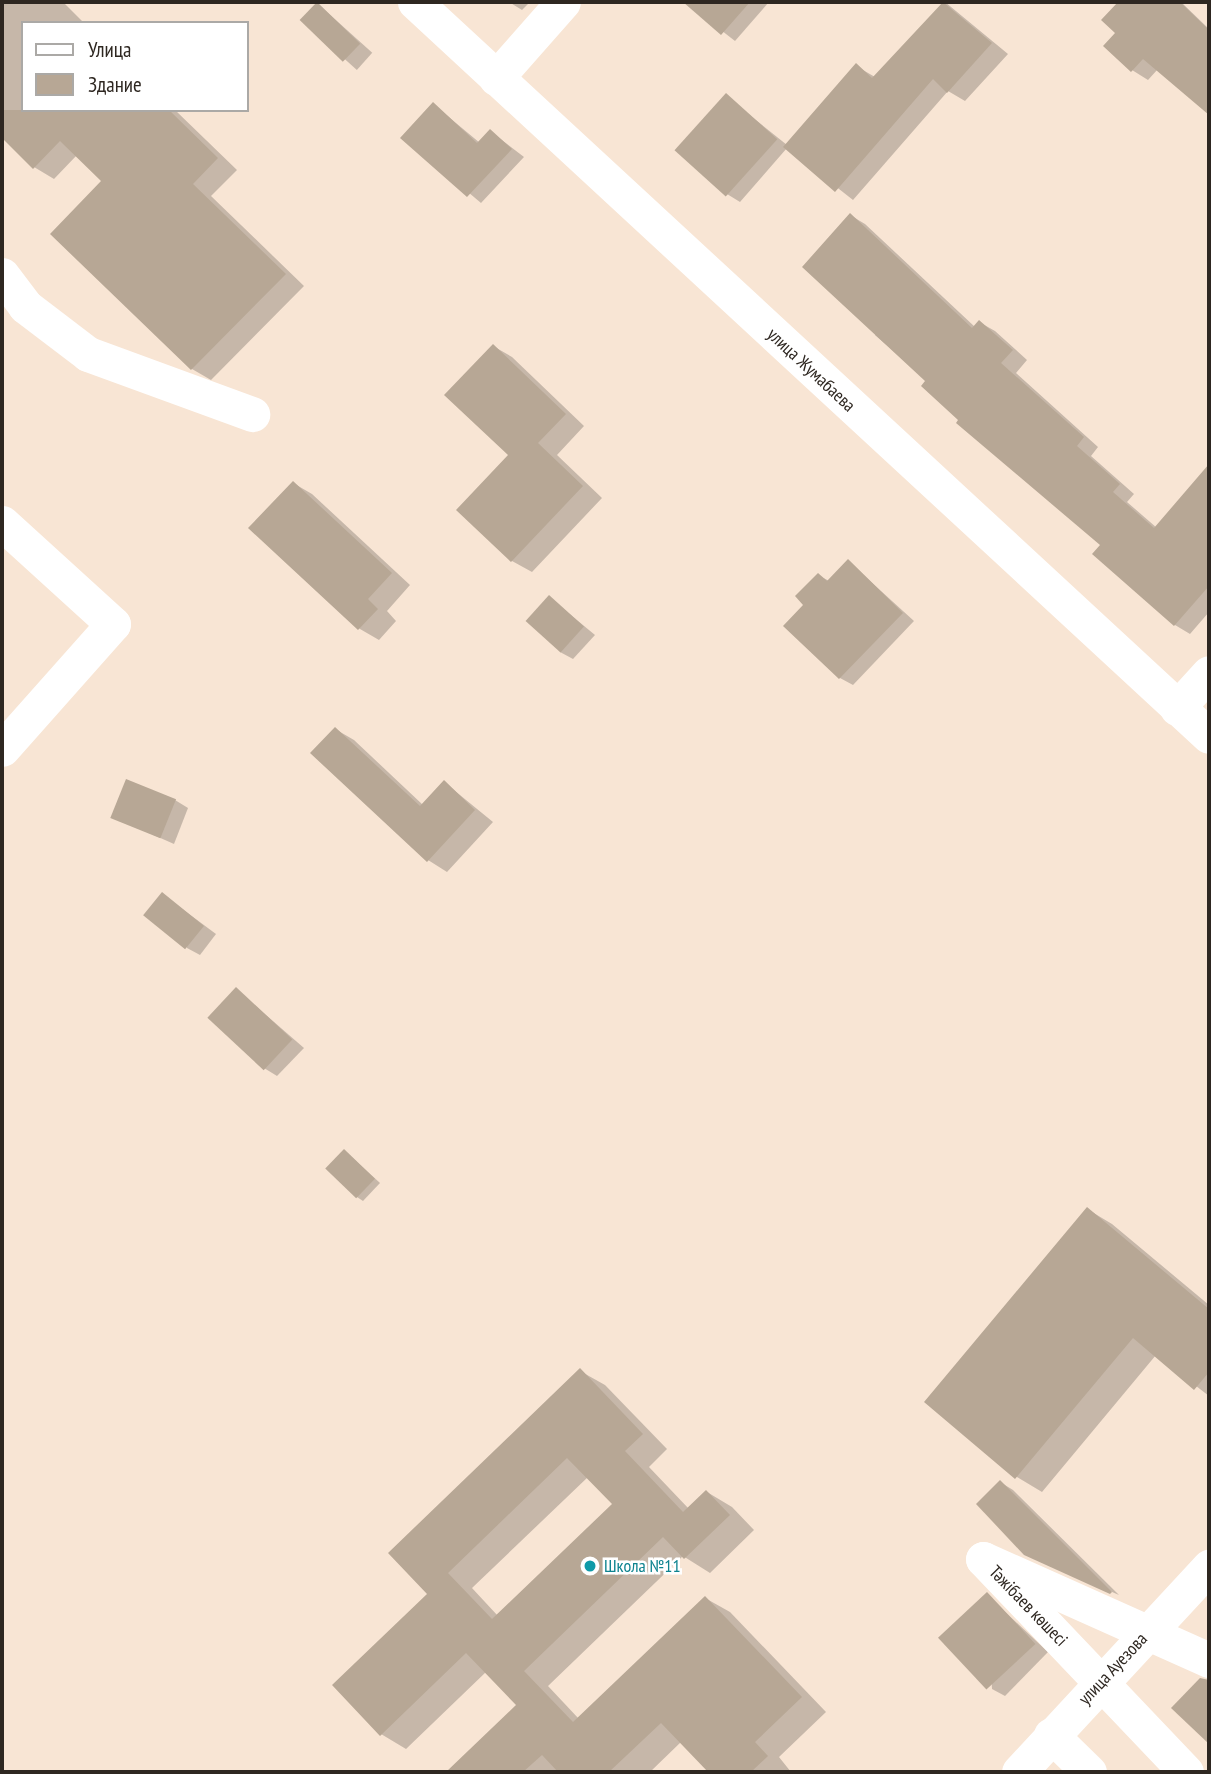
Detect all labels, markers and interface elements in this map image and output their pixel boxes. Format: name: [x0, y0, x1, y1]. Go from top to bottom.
legend: [21, 21, 248, 112]
text: Улица: [88, 36, 131, 63]
text: Здание: [88, 71, 142, 98]
street label: улица Жумабаева: [762, 324, 860, 416]
place label: Школа №11: [604, 1555, 681, 1577]
marker: Школа №11: [582, 1558, 598, 1574]
street label: Тәжібаев көшесі: [984, 1561, 1072, 1651]
street label: улица Ауезова: [1074, 1628, 1152, 1710]

